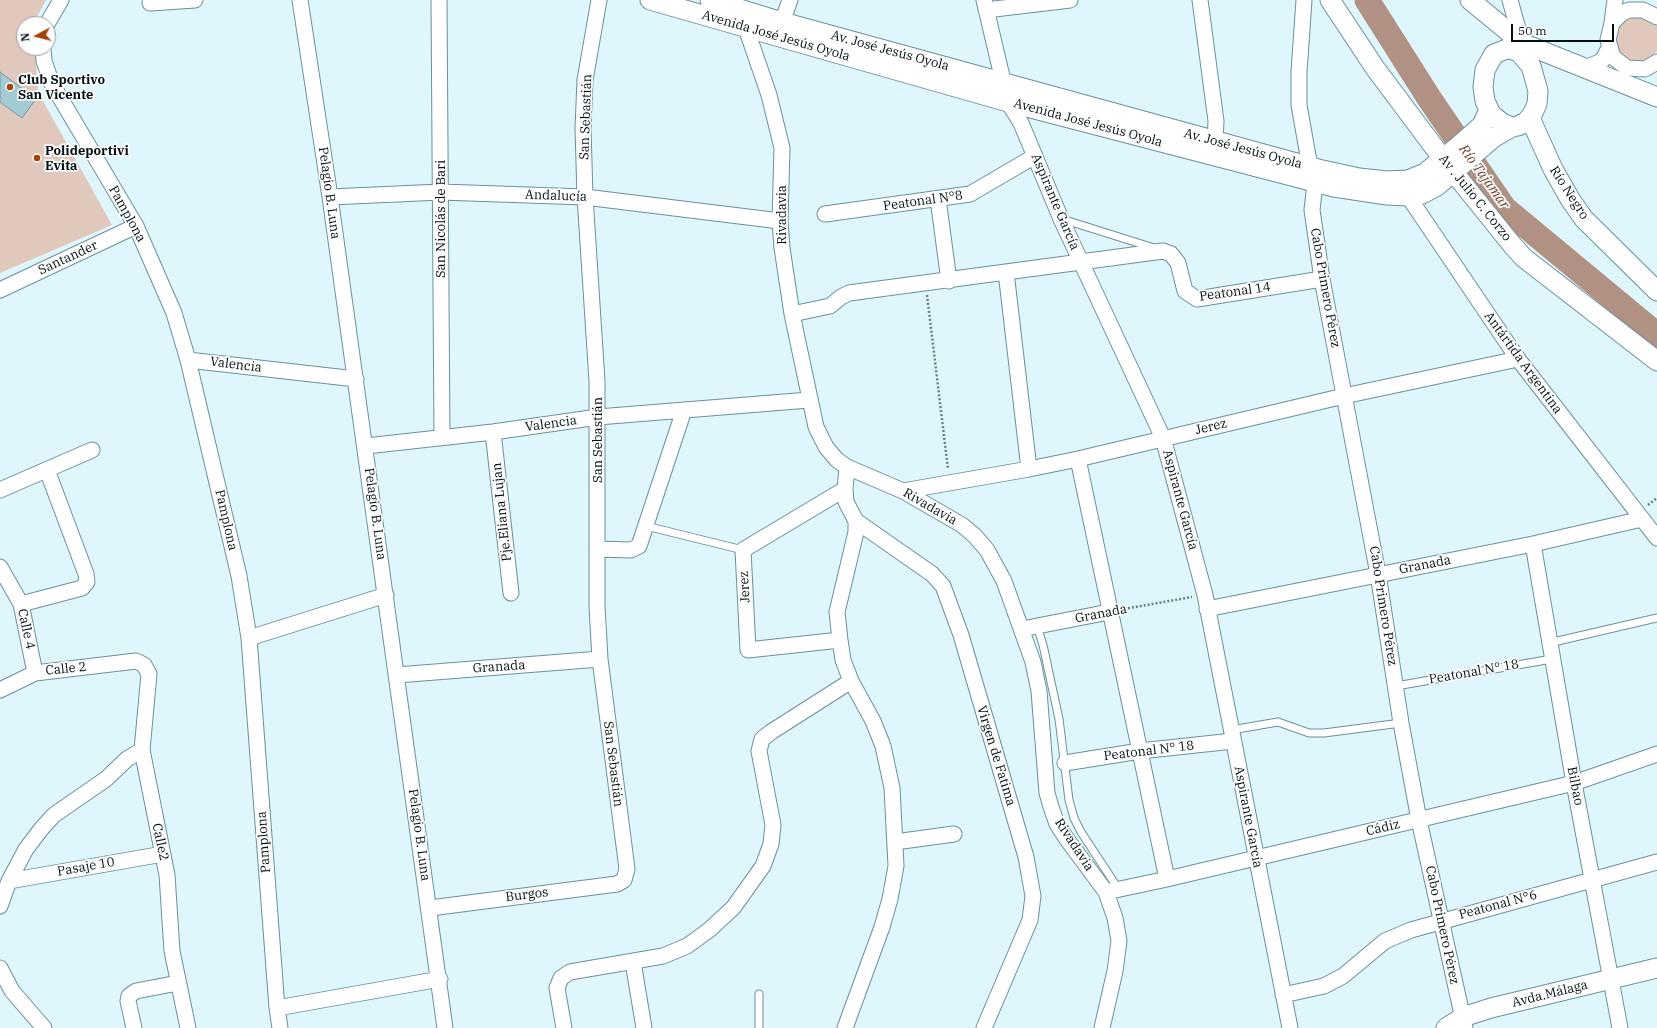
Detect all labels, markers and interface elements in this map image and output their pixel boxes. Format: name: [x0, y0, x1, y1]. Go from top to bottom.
street label: Avenida José Jesús Oyola: [700, 7, 852, 65]
north arrow: [16, 16, 56, 56]
scale bar: [1513, 16, 1616, 42]
text: 50 m: [1518, 23, 1547, 38]
street label: Av. José Jesús Oyola: [829, 28, 951, 74]
text: N: [18, 32, 33, 43]
place label: Club Sportivo San Vicente: [18, 72, 105, 103]
street label: San Sebastián: [577, 74, 595, 160]
marker: Club Sportivo San Vicente: [5, 82, 15, 92]
street label: Avenida José Jesús Oyola: [1012, 96, 1164, 150]
street label: Av. José Jesús Oyola: [1182, 126, 1304, 172]
water label: Río Tajamar: [1455, 142, 1513, 212]
place label: Polideportivi Evita: [45, 143, 129, 174]
street label: Pelagio B. Luna: [315, 146, 343, 240]
street label: Aspirante García: [1028, 151, 1082, 253]
street label: Av . Julio C. Corzo: [1435, 152, 1515, 244]
marker: Polideportivi Evita: [32, 153, 42, 163]
street label: San Nicolás de Bari: [433, 160, 449, 278]
street label: Río Negro: [1546, 163, 1592, 223]
street label: Pamplona: [105, 183, 149, 245]
street label: Rivadavia: [774, 185, 790, 245]
street label: Andalucía: [525, 187, 587, 205]
street label: Peatonal N°8: [882, 188, 964, 214]
street label: Cabo Primero Pérez: [1307, 227, 1343, 349]
street label: Santander: [36, 237, 100, 279]
street label: Peatonal 14: [1198, 279, 1272, 305]
street label: Antártida Argentina: [1481, 309, 1565, 417]
street label: Valencia: [209, 354, 263, 376]
street label: San Sebastián: [590, 397, 606, 483]
street label: Valencia: [524, 413, 578, 435]
street label: Jerez: [1194, 416, 1228, 438]
street label: Aspirante García: [1159, 448, 1201, 552]
street label: Pje.Eliana Lujan: [489, 462, 515, 562]
street label: Pelagio B. Luna: [361, 467, 389, 561]
street label: Rivadavia: [900, 485, 960, 529]
street label: Pamplona: [211, 488, 241, 552]
street label: Cabo Primero Pérez: [1366, 545, 1400, 667]
street label: Granada: [1398, 552, 1452, 578]
street label: Jerez: [736, 571, 754, 603]
street label: Granada: [1074, 601, 1128, 627]
street label: Calle 4: [14, 607, 38, 651]
street label: Peatonal N° 18: [1428, 656, 1520, 688]
street label: Granada: [472, 657, 526, 677]
street label: Calle 2: [45, 659, 87, 679]
street label: Virgen de Fatima: [973, 704, 1019, 808]
street label: San Sebastián: [600, 720, 626, 808]
street label: Peatonal N° 18: [1103, 738, 1195, 764]
street label: Aspirante García: [1230, 765, 1266, 869]
street label: Bilbao: [1564, 765, 1586, 807]
street label: Pelagio B. Luna: [405, 788, 433, 882]
street label: Pamplona: [254, 811, 274, 873]
street label: Rivadavia: [1051, 816, 1097, 874]
street label: Cádiz: [1365, 817, 1401, 839]
street label: Calle2: [148, 822, 172, 862]
street label: Pasaje 10: [56, 854, 116, 880]
street label: Cabo Primero Pérez: [1422, 864, 1462, 986]
street label: Burgos: [505, 885, 549, 905]
street label: Peatonal N°6: [1457, 887, 1539, 923]
street label: Avda.Málaga: [1511, 977, 1589, 1011]

